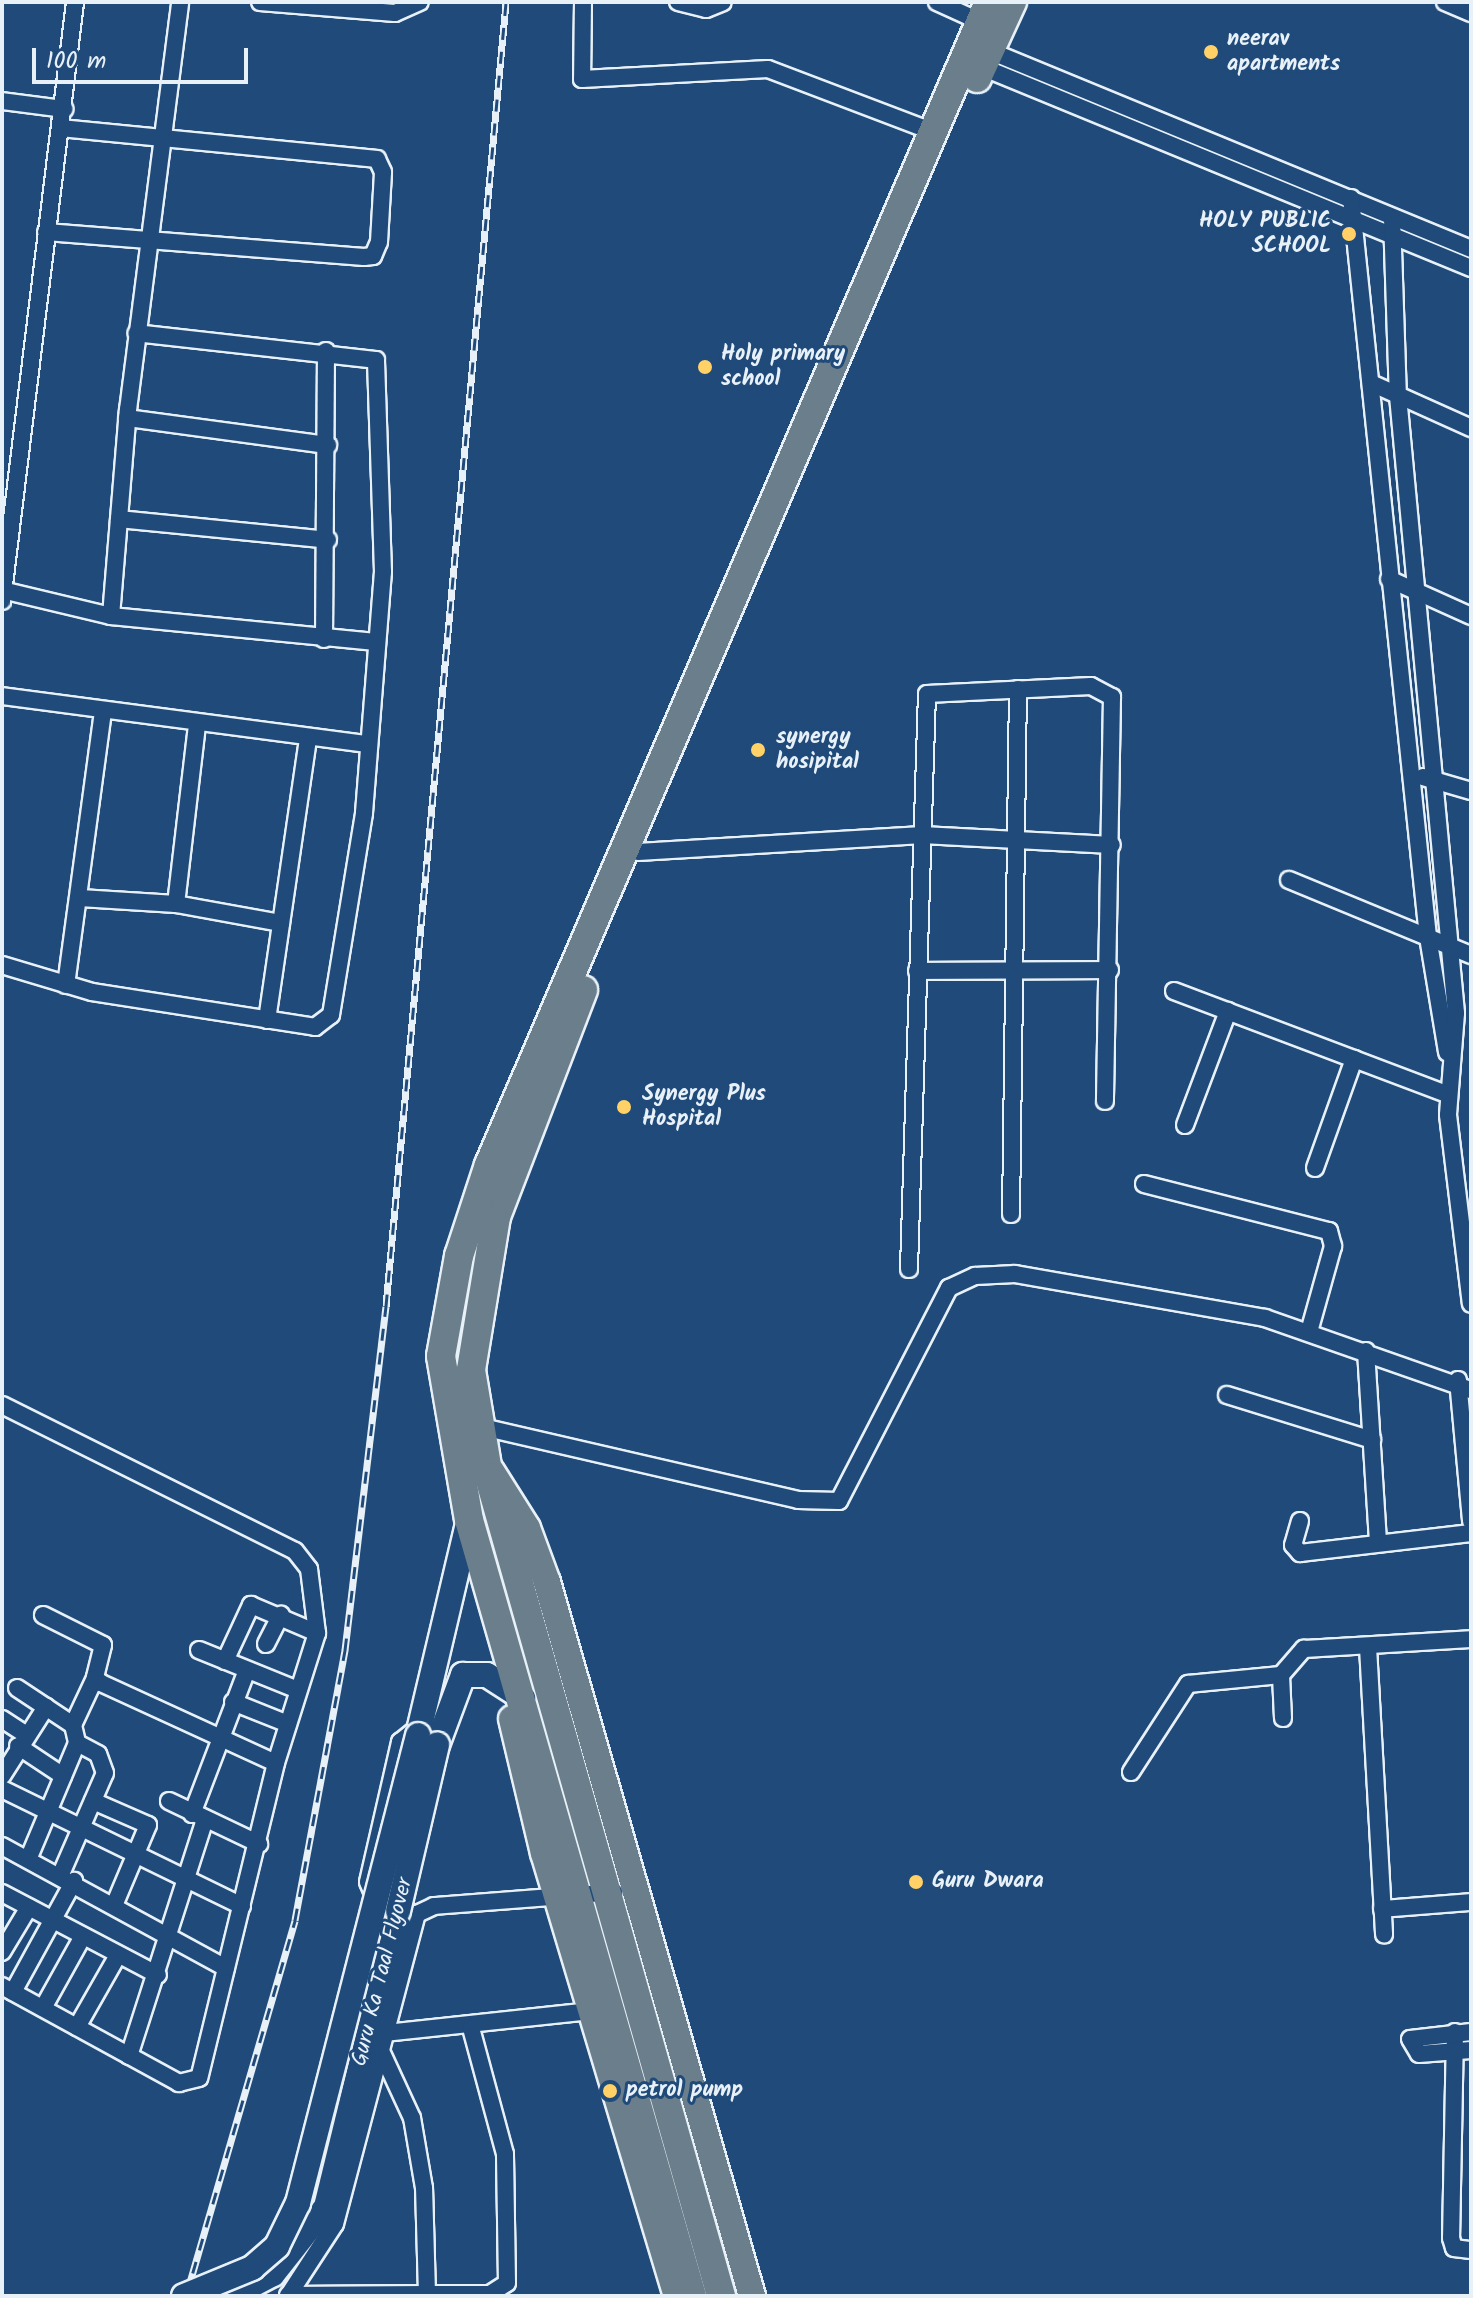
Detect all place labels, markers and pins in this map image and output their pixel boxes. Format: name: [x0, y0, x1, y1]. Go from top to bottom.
place label: neerav apartments: [1227, 26, 1340, 78]
marker: neerav apartments: [1202, 43, 1220, 61]
place label: HOLY PUBLIC SCHOOL: [1199, 208, 1331, 260]
marker: HOLY PUBLIC SCHOOL: [1338, 223, 1360, 245]
place label: Holy primary school: [721, 341, 845, 392]
marker: Holy primary school: [696, 358, 714, 376]
place label: synergy hosipital: [776, 724, 859, 776]
marker: synergy hosipital: [747, 739, 769, 761]
place label: Synergy Plus Hospital: [642, 1081, 766, 1132]
marker: Synergy Plus Hospital: [613, 1096, 635, 1118]
place label: Guru Dwara: [932, 1869, 1044, 1895]
marker: Guru Dwara: [907, 1873, 925, 1891]
place label: petrol pump: [626, 2078, 743, 2104]
marker: petrol pump: [601, 2082, 619, 2100]

